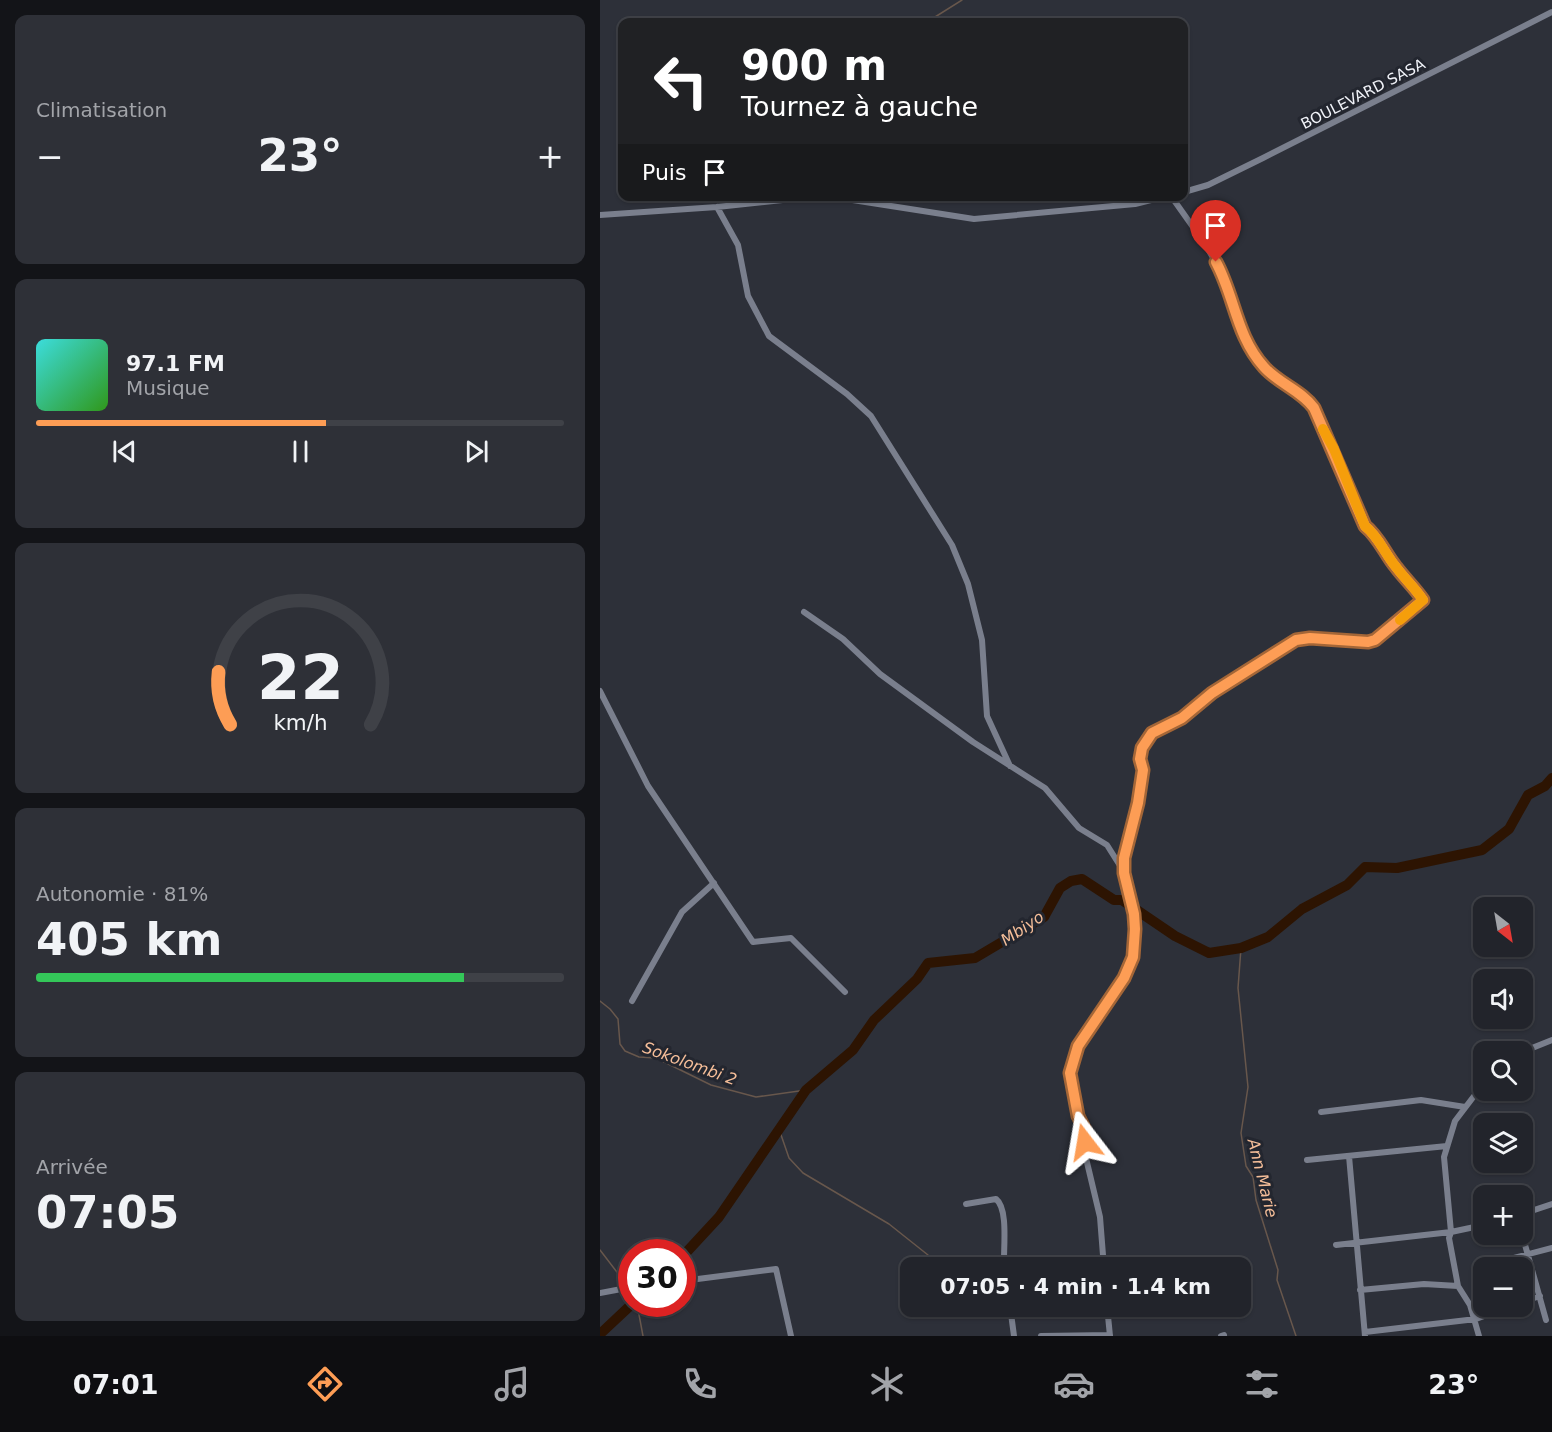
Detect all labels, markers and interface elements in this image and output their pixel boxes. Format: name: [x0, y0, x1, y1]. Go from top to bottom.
text: 900 m: [741, 41, 887, 90]
icon: left: [642, 42, 720, 120]
street label: BOULEVARD SASA: [1298, 55, 1429, 133]
text: Tournez à gauche: [741, 91, 978, 122]
text: Climatisation: [36, 98, 167, 122]
text: 23°: [257, 129, 343, 182]
text: −: [36, 137, 64, 176]
text: +: [536, 137, 564, 176]
icon: arrive: [698, 156, 731, 189]
text: Puis: [642, 160, 686, 185]
pin: [1190, 200, 1241, 262]
icon: arrive: [1199, 209, 1232, 242]
text: 97.1 FM: [126, 351, 225, 376]
text: Musique: [126, 376, 210, 400]
icon: previous: [108, 435, 141, 468]
icon: pause: [284, 435, 317, 468]
icon: next: [460, 435, 493, 468]
text: 22: [257, 641, 343, 714]
text: km/h: [273, 710, 327, 735]
text: Autonomie · 81%: [36, 882, 208, 906]
north arrow: [1473, 897, 1533, 957]
map controls: [1473, 897, 1533, 1317]
water label: Mbiyo: [997, 907, 1048, 950]
text: 405 km: [36, 913, 222, 966]
button: sound: [1473, 969, 1533, 1029]
water label: Sokolombi 2: [640, 1038, 739, 1089]
button: search: [1473, 1041, 1533, 1101]
position arrow: [1053, 1110, 1117, 1174]
button: layers: [1473, 1113, 1533, 1173]
water label: Ann Marie: [1243, 1136, 1282, 1220]
text: Arrivée: [36, 1155, 108, 1179]
button: +: [1473, 1185, 1533, 1245]
text: 07:05: [36, 1186, 179, 1239]
speed limit sign: 30: [618, 1239, 696, 1317]
button: −: [1473, 1257, 1533, 1317]
text: 07:05 · 4 min · 1.4 km: [940, 1274, 1211, 1299]
icon: directions: [304, 1363, 346, 1405]
icon: music: [491, 1363, 533, 1405]
icon: phone: [679, 1363, 721, 1405]
icon: climate: [866, 1363, 908, 1405]
icon: car: [1053, 1363, 1095, 1405]
icon: filters: [1241, 1363, 1283, 1405]
text: 07:01: [73, 1369, 159, 1400]
text: 23°: [1428, 1369, 1479, 1400]

